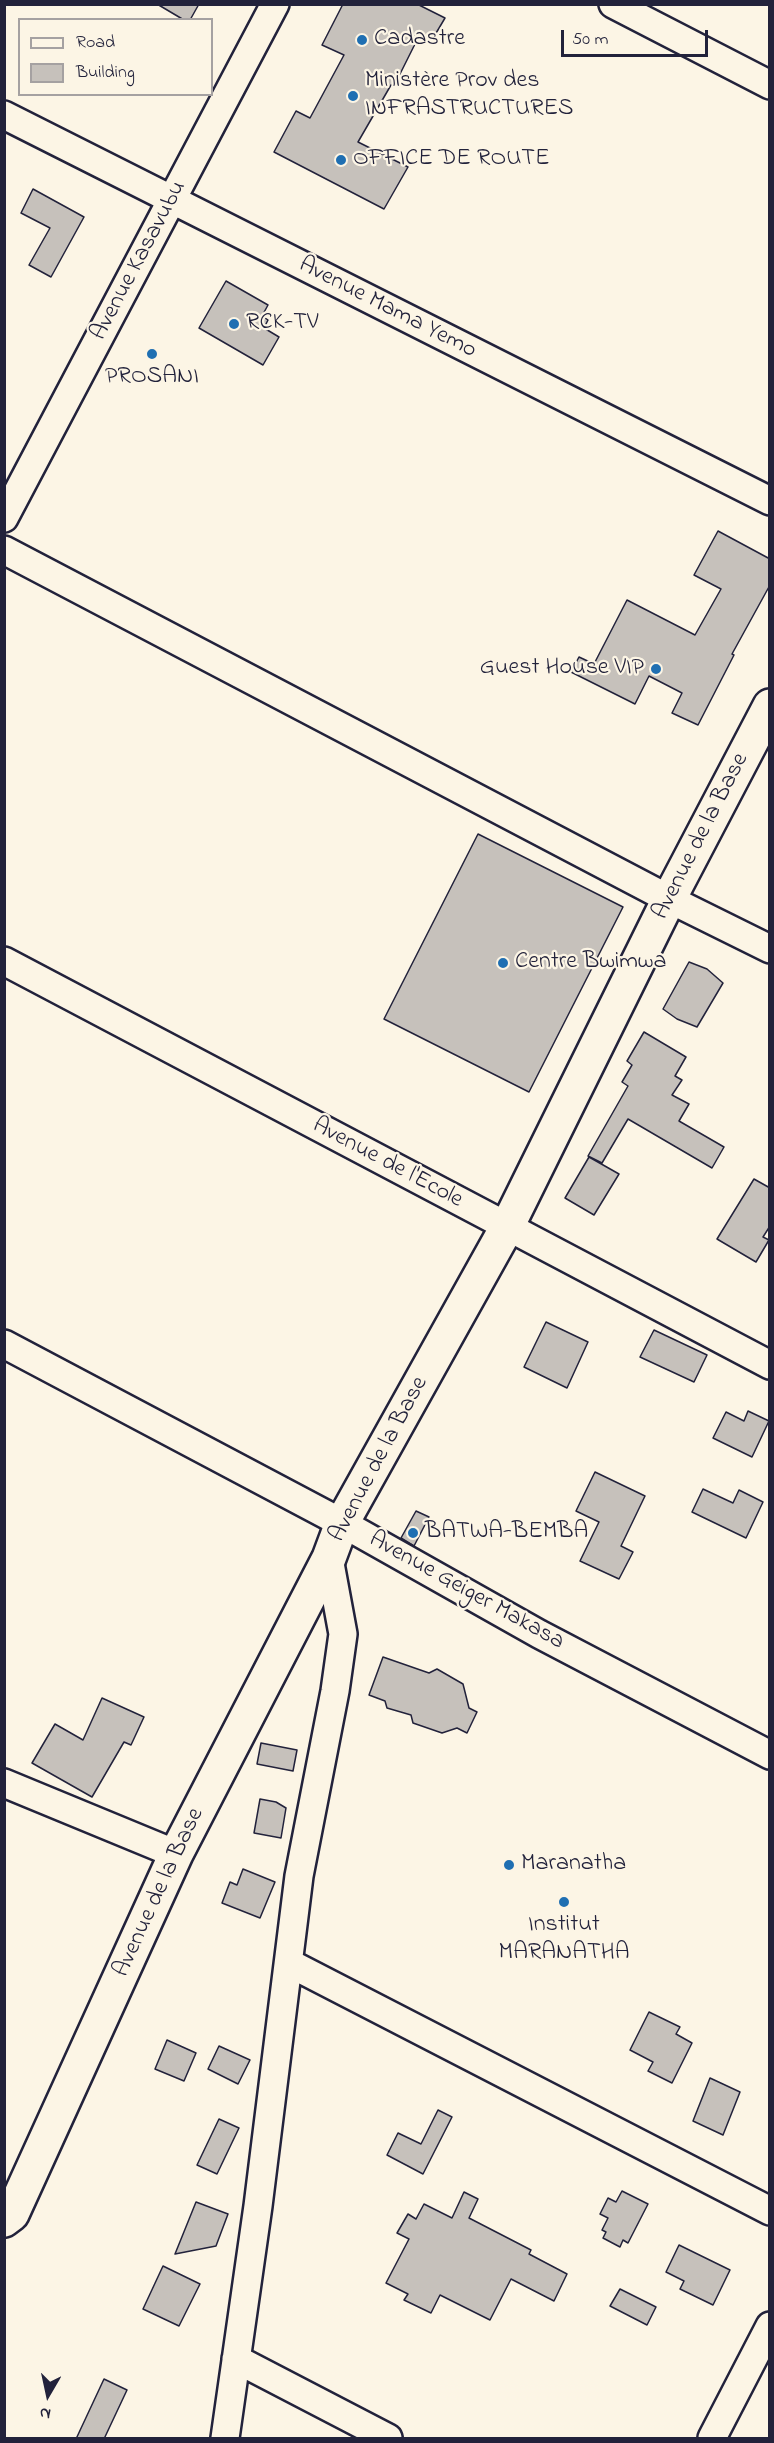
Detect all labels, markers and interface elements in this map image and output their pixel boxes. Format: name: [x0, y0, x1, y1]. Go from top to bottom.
legend: [18, 18, 213, 96]
scale bar: [564, 18, 711, 56]
place label: Cadastre: [374, 26, 465, 54]
text: 50 m: [572, 27, 609, 53]
text: Road: [76, 30, 115, 56]
marker: Cadastre: [355, 33, 369, 47]
text: Building: [76, 60, 135, 86]
place label: Ministère Prov des INFRASTRUCTURES: [365, 68, 573, 124]
marker: Ministère Prov des INFRASTRUCTURES: [346, 89, 360, 103]
place label: OFFICE DE ROUTE: [353, 146, 550, 174]
marker: OFFICE DE ROUTE: [334, 153, 348, 167]
street label: Avenue Kasavubu: [86, 176, 194, 346]
street label: Avenue Mama Yemo: [293, 252, 481, 366]
place label: RCK-TV: [246, 310, 318, 338]
marker: RCK-TV: [227, 317, 241, 331]
marker: PROSANI: [145, 347, 159, 361]
place label: PROSANI: [105, 364, 199, 392]
place label: Guest House VIP: [480, 655, 644, 683]
marker: Guest House VIP: [649, 662, 663, 676]
street label: Avenue de la Base: [648, 749, 756, 925]
place label: Centre Bwimwa: [515, 949, 667, 977]
marker: Centre Bwimwa: [496, 956, 510, 970]
street label: Avenue de l'Ecole: [307, 1112, 467, 1216]
street label: Avenue de la Base: [324, 1372, 436, 1548]
place label: BATWA-BEMBA: [425, 1519, 588, 1547]
street label: Avenue Geiger Makasa: [363, 1526, 569, 1658]
marker: BATWA-BEMBA: [406, 1526, 420, 1540]
street label: Avenue de la Base: [108, 1804, 212, 1982]
place label: Maranatha: [521, 1851, 626, 1879]
marker: Maranatha: [502, 1858, 516, 1872]
marker: Institut MARANATHA: [557, 1895, 571, 1909]
place label: Institut MARANATHA: [499, 1912, 629, 1968]
north arrow: [18, 2365, 78, 2425]
text: N: [38, 2400, 52, 2425]

